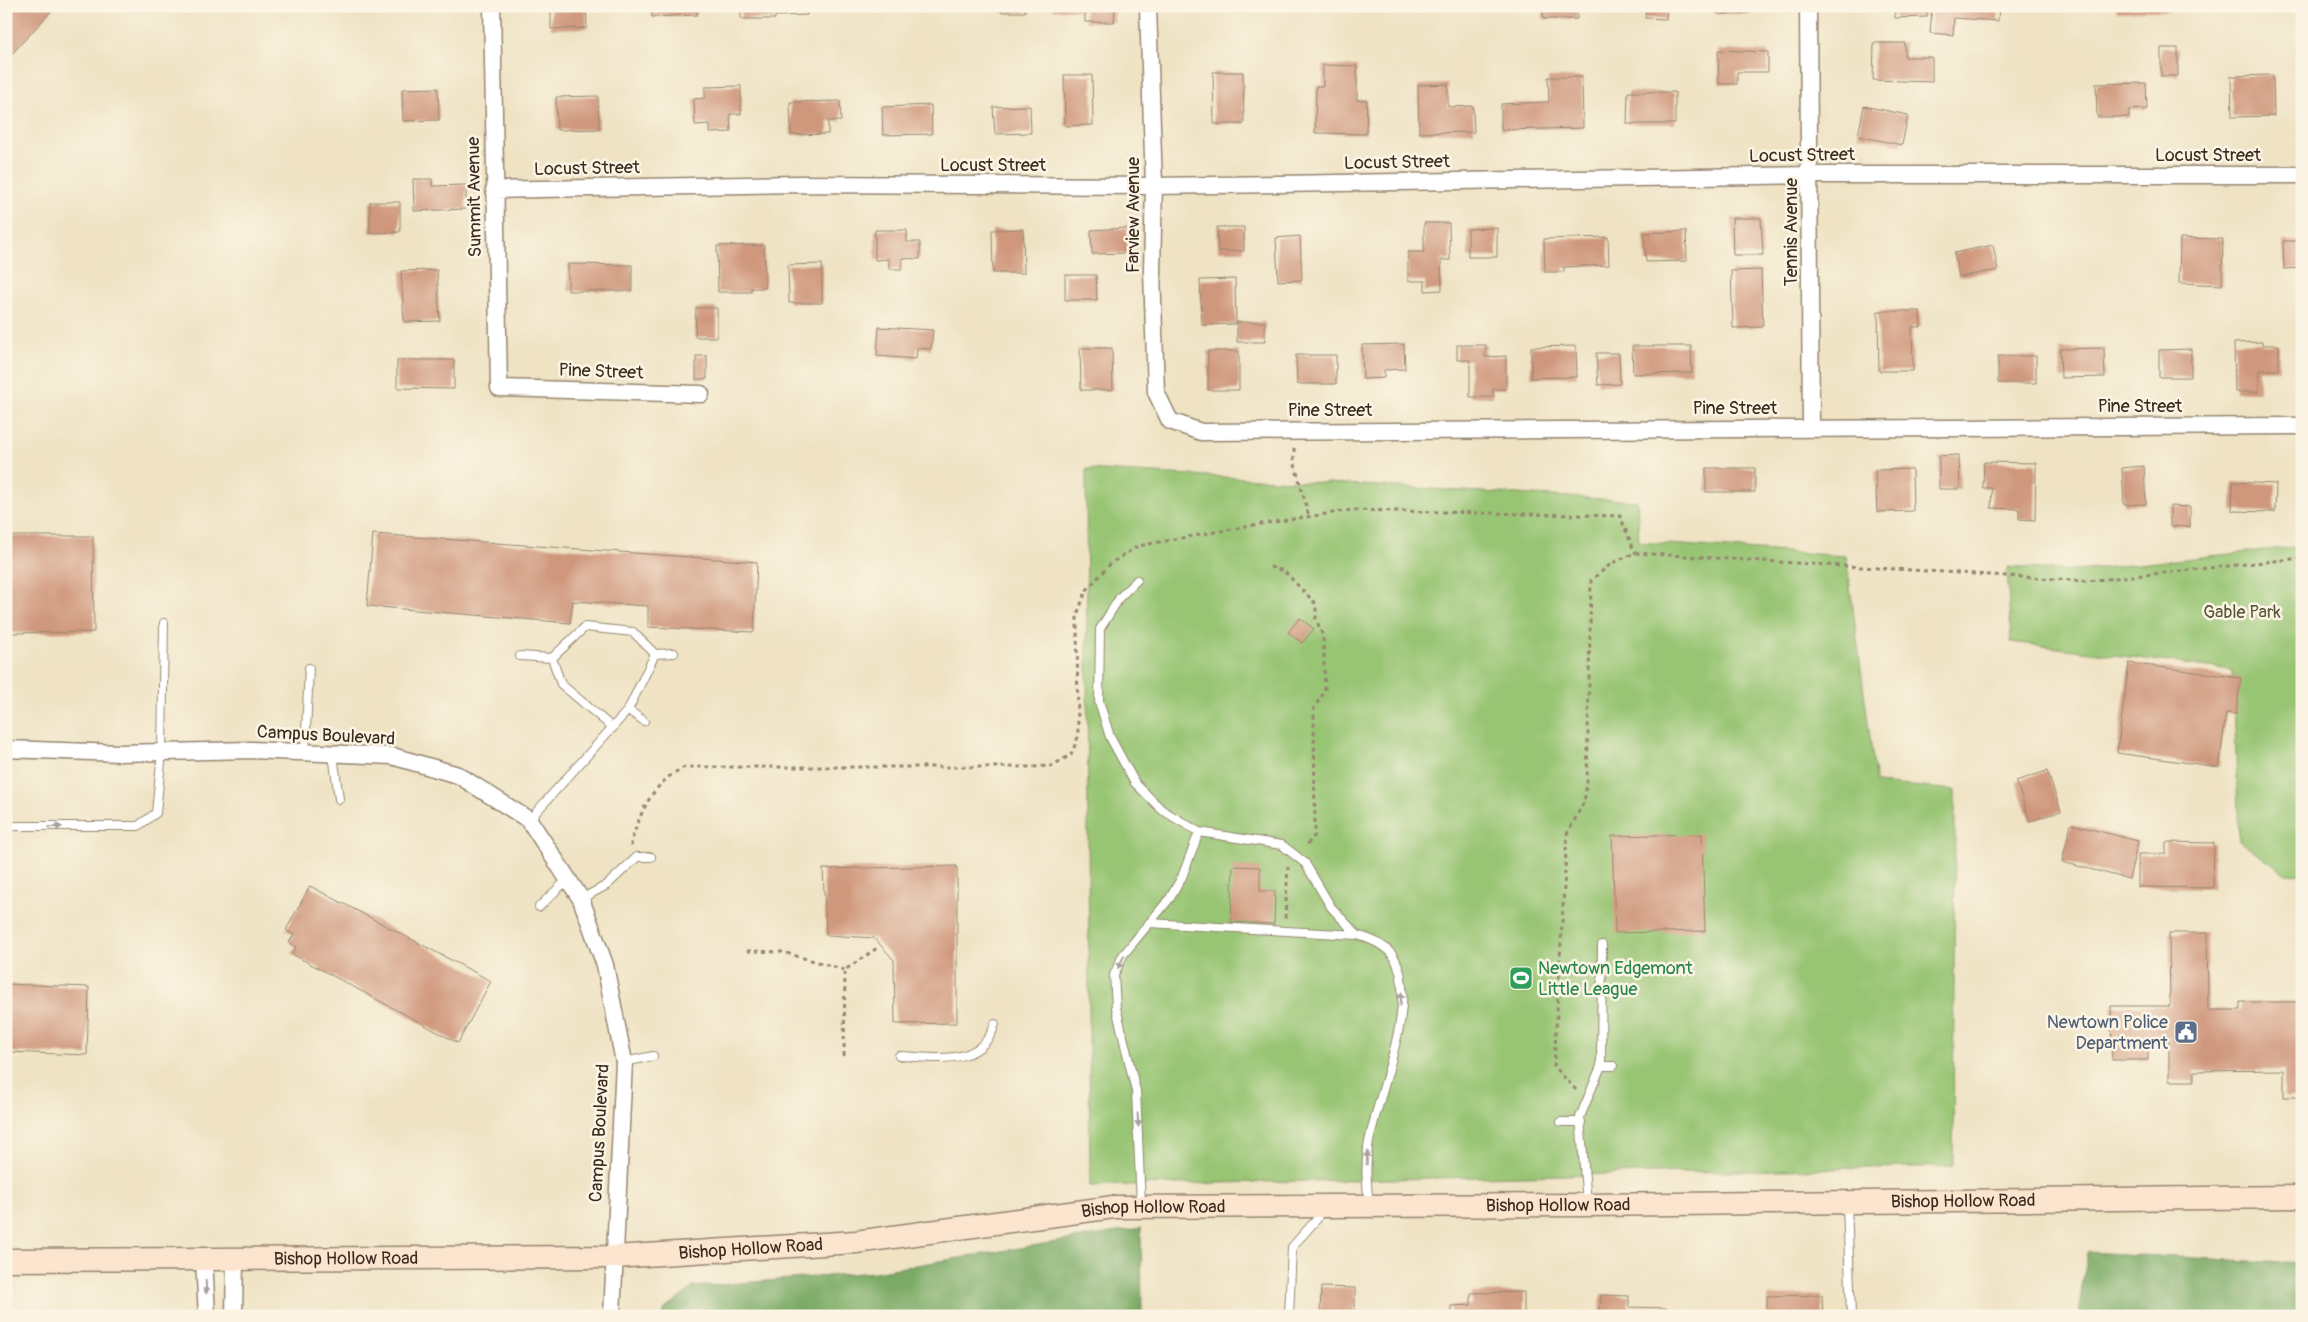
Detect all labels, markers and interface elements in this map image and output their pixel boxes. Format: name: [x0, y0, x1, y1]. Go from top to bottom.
street label: Summit Avenue: [462, 136, 487, 258]
street label: Locust Street: [1749, 143, 1856, 168]
street label: Locust Street: [2155, 144, 2262, 167]
street label: Locust Street: [1344, 150, 1451, 175]
street label: Locust Street: [940, 154, 1047, 177]
street label: Locust Street: [534, 156, 641, 181]
street label: Farview Avenue: [1122, 157, 1145, 273]
street label: Tennis Avenue: [1780, 178, 1803, 286]
street label: Pine Street: [558, 359, 644, 384]
street label: Pine Street: [2098, 395, 2183, 418]
street label: Pine Street: [1693, 397, 1778, 420]
street label: Pine Street: [1288, 399, 1373, 422]
park label: Gable Park: [2203, 601, 2281, 624]
street label: Campus Boulevard: [256, 720, 396, 751]
one-way arrow: [47, 823, 63, 831]
one-way arrow: [1116, 955, 1124, 969]
place label: Newtown Edgemont Little League: [1538, 957, 1693, 1001]
sports icon: Newtown Edgemont Little League: [1508, 965, 1534, 991]
one-way arrow: [1397, 991, 1405, 1007]
place label: Newtown Police Department: [2047, 1011, 2169, 1055]
public building icon: Newtown Police Department: [2173, 1019, 2199, 1045]
street label: Campus Boulevard: [584, 1063, 615, 1203]
one-way arrow: [1135, 1113, 1143, 1129]
one-way arrow: [1364, 1149, 1372, 1165]
street label: Bishop Hollow Road: [1891, 1189, 2036, 1214]
street label: Bishop Hollow Road: [1486, 1194, 1631, 1217]
street label: Bishop Hollow Road: [1080, 1196, 1226, 1223]
street label: Bishop Hollow Road: [678, 1233, 824, 1265]
street label: Bishop Hollow Road: [274, 1247, 418, 1271]
one-way arrow: [202, 1280, 210, 1296]

